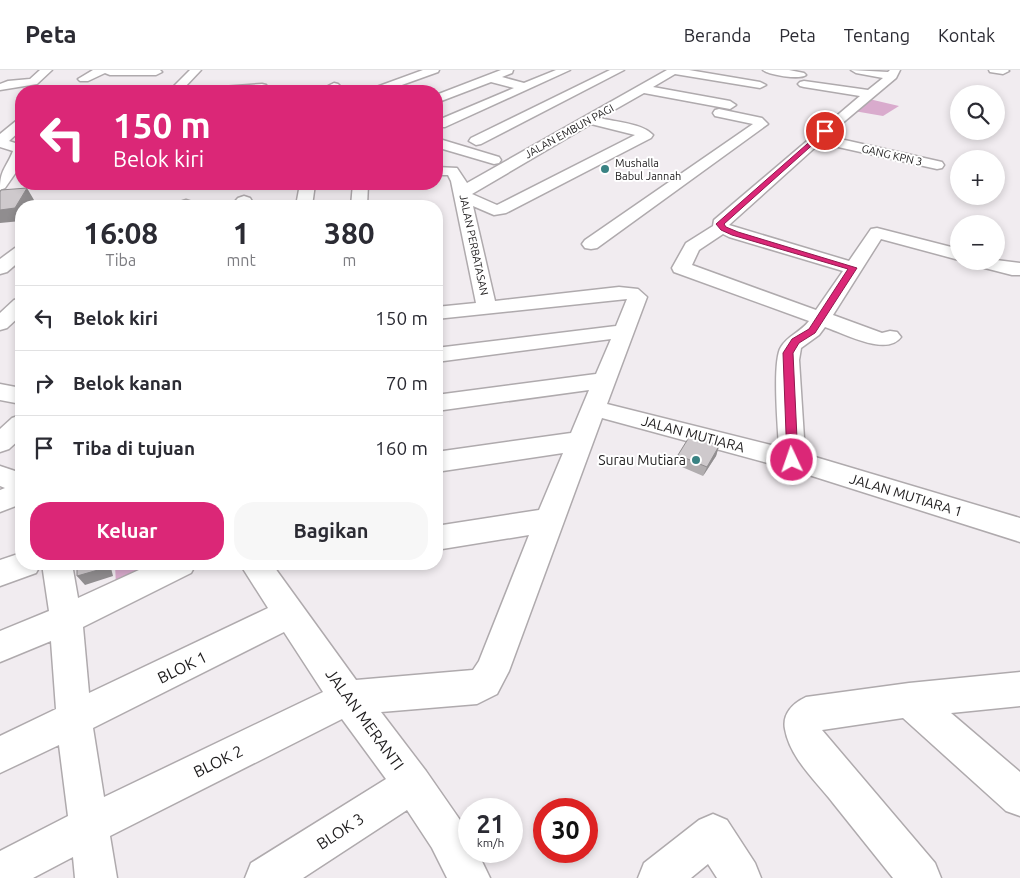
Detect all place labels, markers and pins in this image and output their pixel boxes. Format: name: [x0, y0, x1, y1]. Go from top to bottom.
pin: [804, 110, 846, 152]
place label: Mushalla Babul Jannah: [615, 157, 681, 182]
marker: Mushalla Babul Jannah: [599, 163, 611, 175]
place label: Surau Mutiara: [598, 452, 686, 468]
marker: Surau Mutiara: [690, 454, 702, 466]

